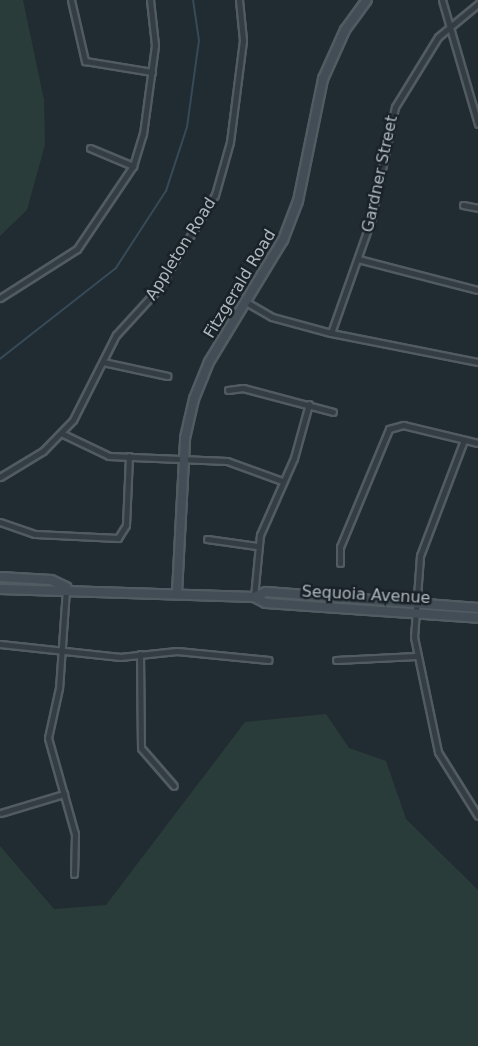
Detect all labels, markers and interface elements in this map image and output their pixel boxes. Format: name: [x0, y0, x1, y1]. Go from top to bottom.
street label: Gardner Street: [358, 114, 402, 234]
street label: Appleton Road: [142, 194, 220, 304]
street label: Fitzgerald Road: [200, 226, 280, 342]
street label: Sequoia Avenue: [301, 582, 431, 608]

